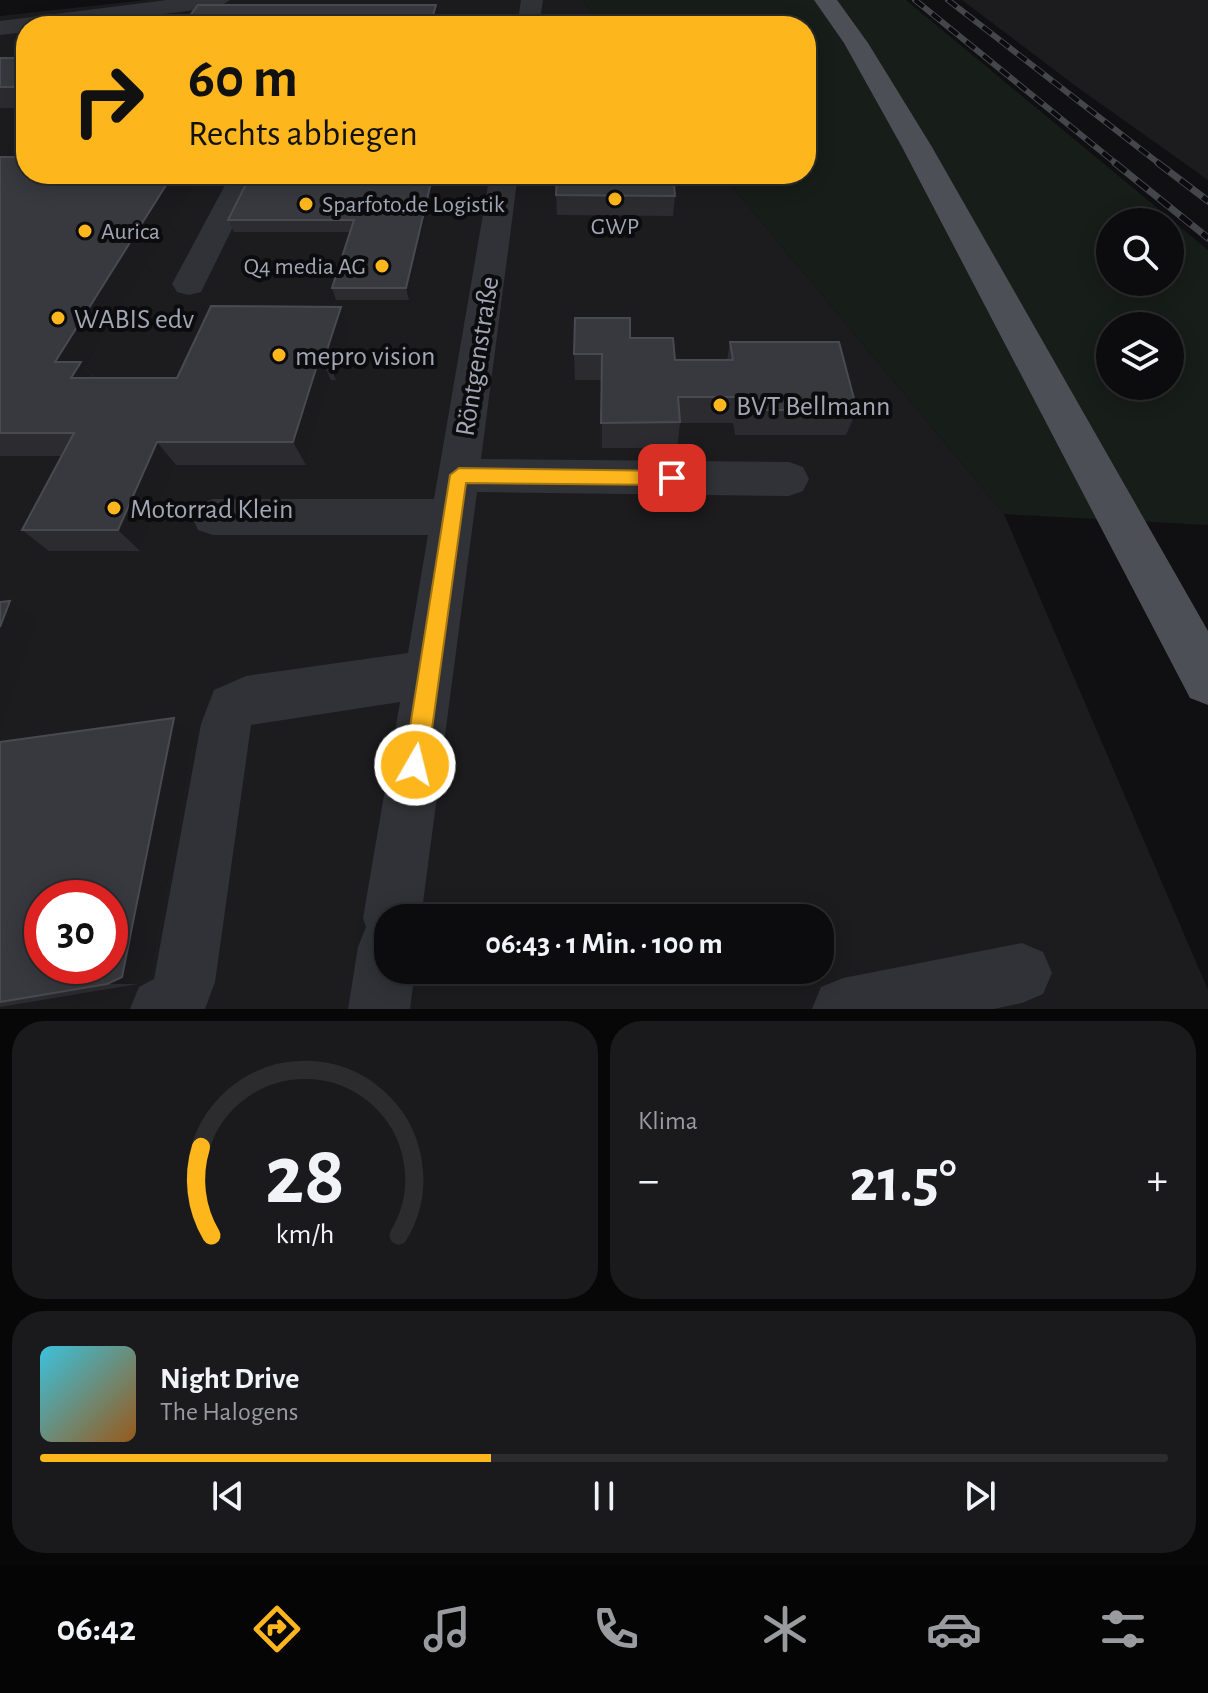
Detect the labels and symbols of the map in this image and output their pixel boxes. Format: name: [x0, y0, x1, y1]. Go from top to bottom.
marker: GWP: [606, 190, 624, 208]
place label: Sparfoto.de Logistik: [322, 193, 505, 217]
marker: Sparfoto.de Logistik: [297, 195, 315, 213]
place label: GWP: [591, 215, 639, 239]
place label: Aurica: [101, 220, 160, 244]
marker: Aurica: [76, 222, 94, 240]
place label: Q4 media AG: [244, 255, 366, 279]
marker: Q4 media AG: [373, 257, 391, 275]
street label: Röntgenstraße: [452, 274, 504, 438]
place label: WABIS edv: [74, 306, 194, 334]
marker: WABIS edv: [49, 309, 67, 327]
place label: mepro vision: [295, 343, 435, 371]
marker: mepro vision: [270, 346, 288, 364]
place label: BVT Bellmann: [736, 393, 890, 421]
marker: BVT Bellmann: [711, 396, 729, 414]
pin: [638, 444, 706, 512]
place label: Motorrad Klein: [130, 496, 294, 524]
marker: Motorrad Klein: [105, 499, 123, 517]
position arrow: [373, 723, 457, 807]
speed limit sign: 30: [24, 880, 128, 984]

